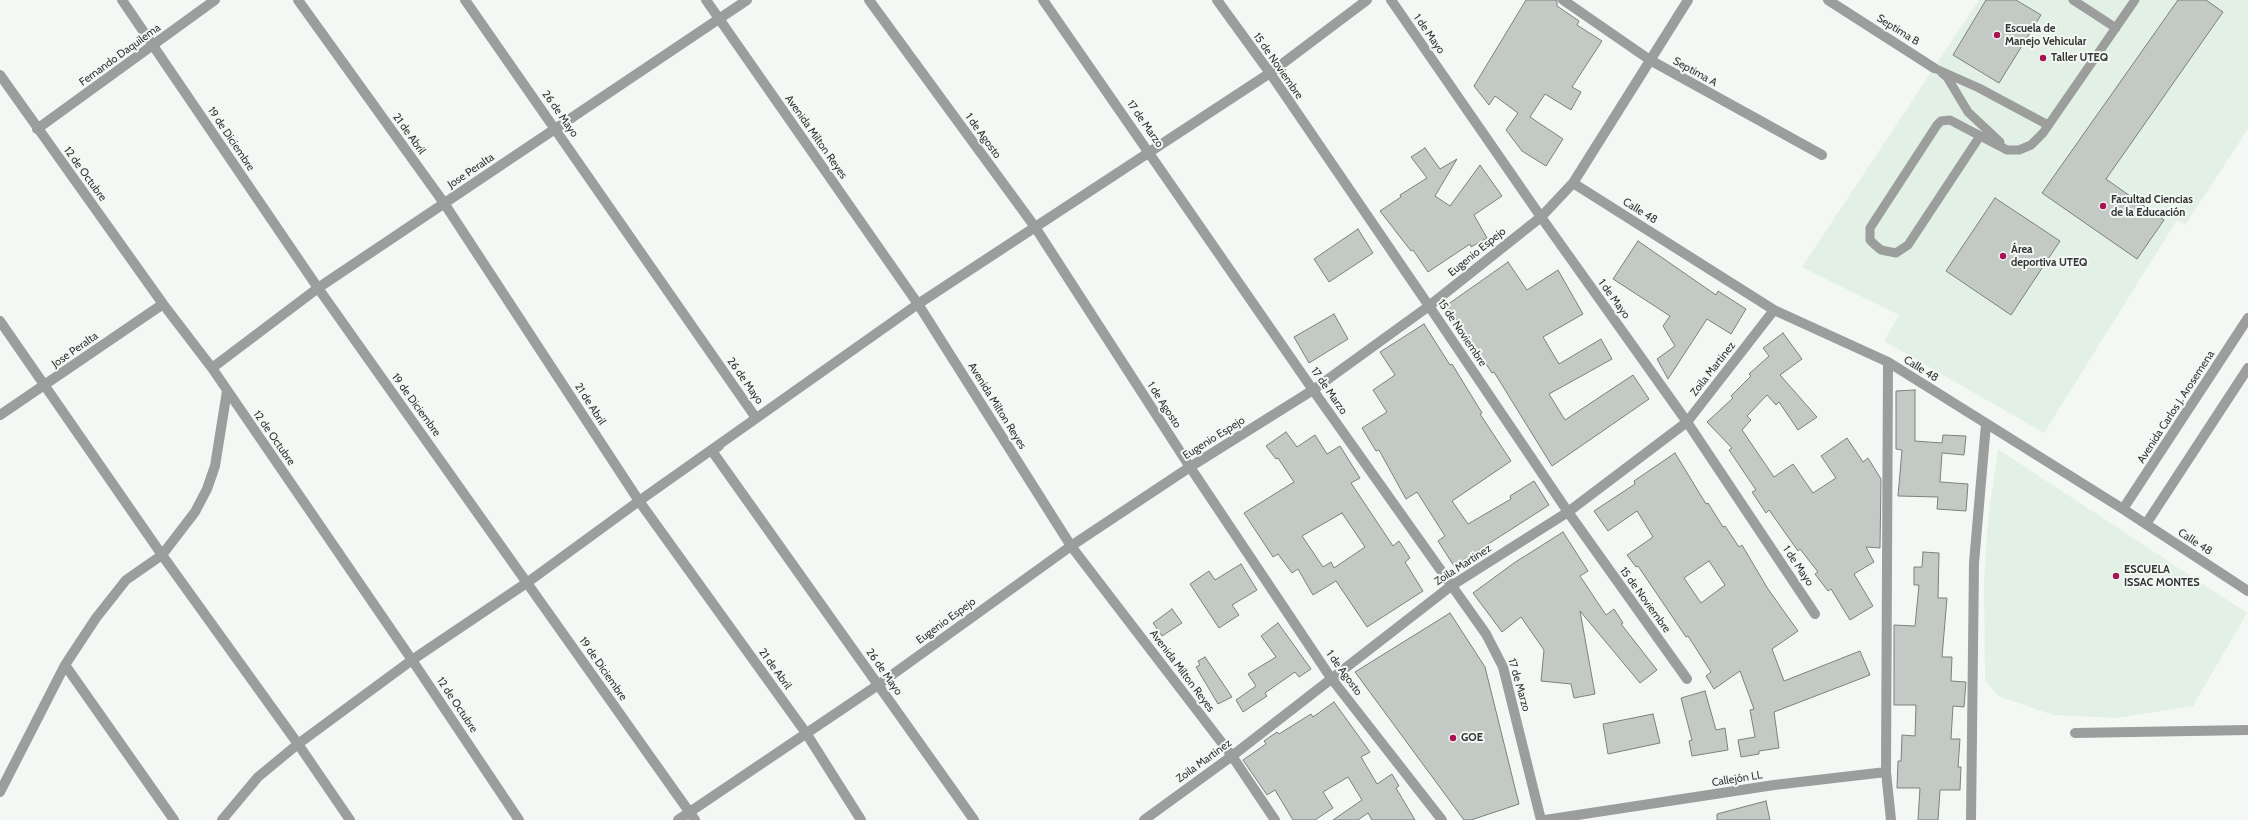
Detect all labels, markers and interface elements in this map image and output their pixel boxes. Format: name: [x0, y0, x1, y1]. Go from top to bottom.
street label: 1 de Mayo: [1410, 11, 1448, 57]
street label: Septima B: [1874, 12, 1922, 48]
street label: Fernando Daquilema: [77, 21, 163, 89]
place label: Escuela de Manejo Vehicular: [2005, 22, 2086, 48]
street label: 15 de Noviembre: [1250, 30, 1306, 102]
marker: Escuela de Manejo Vehicular: [1992, 30, 2002, 40]
place label: Taller UTEQ: [2051, 51, 2108, 65]
marker: Taller UTEQ: [2038, 53, 2048, 63]
street label: Septima A: [1671, 55, 1719, 89]
street label: 26 de Mayo: [539, 88, 581, 140]
street label: Avenida Milton Reyes: [782, 93, 850, 181]
street label: 17 de Marzo: [1124, 98, 1166, 150]
street label: 19 de Diciembre: [205, 104, 257, 174]
street label: 21 de Abril: [390, 111, 428, 157]
street label: 1 de Agosto: [962, 111, 1004, 161]
street label: 12 de Octubre: [61, 144, 109, 204]
street label: Jose Peralta: [445, 151, 497, 191]
place label: Facultad Ciencias de la Educación: [2111, 193, 2193, 219]
street label: Calle 48: [1620, 195, 1660, 227]
marker: Facultad Ciencias de la Educación: [2098, 201, 2108, 211]
street label: Eugenio Espejo: [1445, 225, 1509, 279]
place label: Área deportiva UTEQ: [2011, 243, 2087, 269]
marker: Área deportiva UTEQ: [1998, 251, 2008, 261]
street label: 1 de Mayo: [1595, 277, 1633, 321]
street label: 15 de Noviembre: [1435, 297, 1489, 369]
street label: Jose Peralta: [49, 329, 101, 371]
street label: Zoila Martinez: [1688, 339, 1738, 399]
street label: Avenida Carlos J. Arosemena: [2135, 348, 2217, 466]
street label: Calle 48: [1901, 353, 1941, 385]
street label: 26 de Mayo: [724, 355, 766, 407]
street label: Avenida Milton Reyes: [965, 360, 1029, 452]
street label: 17 de Marzo: [1308, 365, 1350, 417]
street label: 19 de Diciembre: [389, 371, 443, 439]
street label: 1 de Agosto: [1144, 379, 1184, 431]
street label: 21 de Abril: [572, 381, 608, 427]
street label: 12 de Octubre: [250, 408, 298, 468]
street label: Eugenio Espejo: [1181, 414, 1247, 462]
street label: Calle 48: [2175, 526, 2215, 558]
street label: Zoila Martinez: [1432, 542, 1494, 588]
street label: 1 de Mayo: [1780, 543, 1816, 589]
place label: ESCUELA ISSAC MONTES: [2124, 563, 2200, 589]
street label: 15 de Noviembre: [1617, 565, 1673, 635]
marker: ESCUELA ISSAC MONTES: [2111, 571, 2121, 581]
street label: Eugenio Espejo: [914, 595, 978, 647]
street label: Avenida Milton Reyes: [1147, 627, 1217, 715]
street label: 19 de Diciembre: [576, 635, 630, 703]
street label: 21 de Abril: [756, 646, 794, 692]
street label: 26 de Mayo: [863, 646, 905, 698]
street label: 1 de Agosto: [1323, 648, 1365, 698]
street label: 17 de Marzo: [1505, 657, 1533, 713]
street label: 12 de Octubre: [434, 675, 480, 735]
place label: GOE: [1461, 731, 1483, 745]
marker: GOE: [1448, 733, 1458, 743]
street label: Zoila Martinez: [1174, 737, 1234, 785]
street label: Callejón LL: [1711, 769, 1763, 789]

